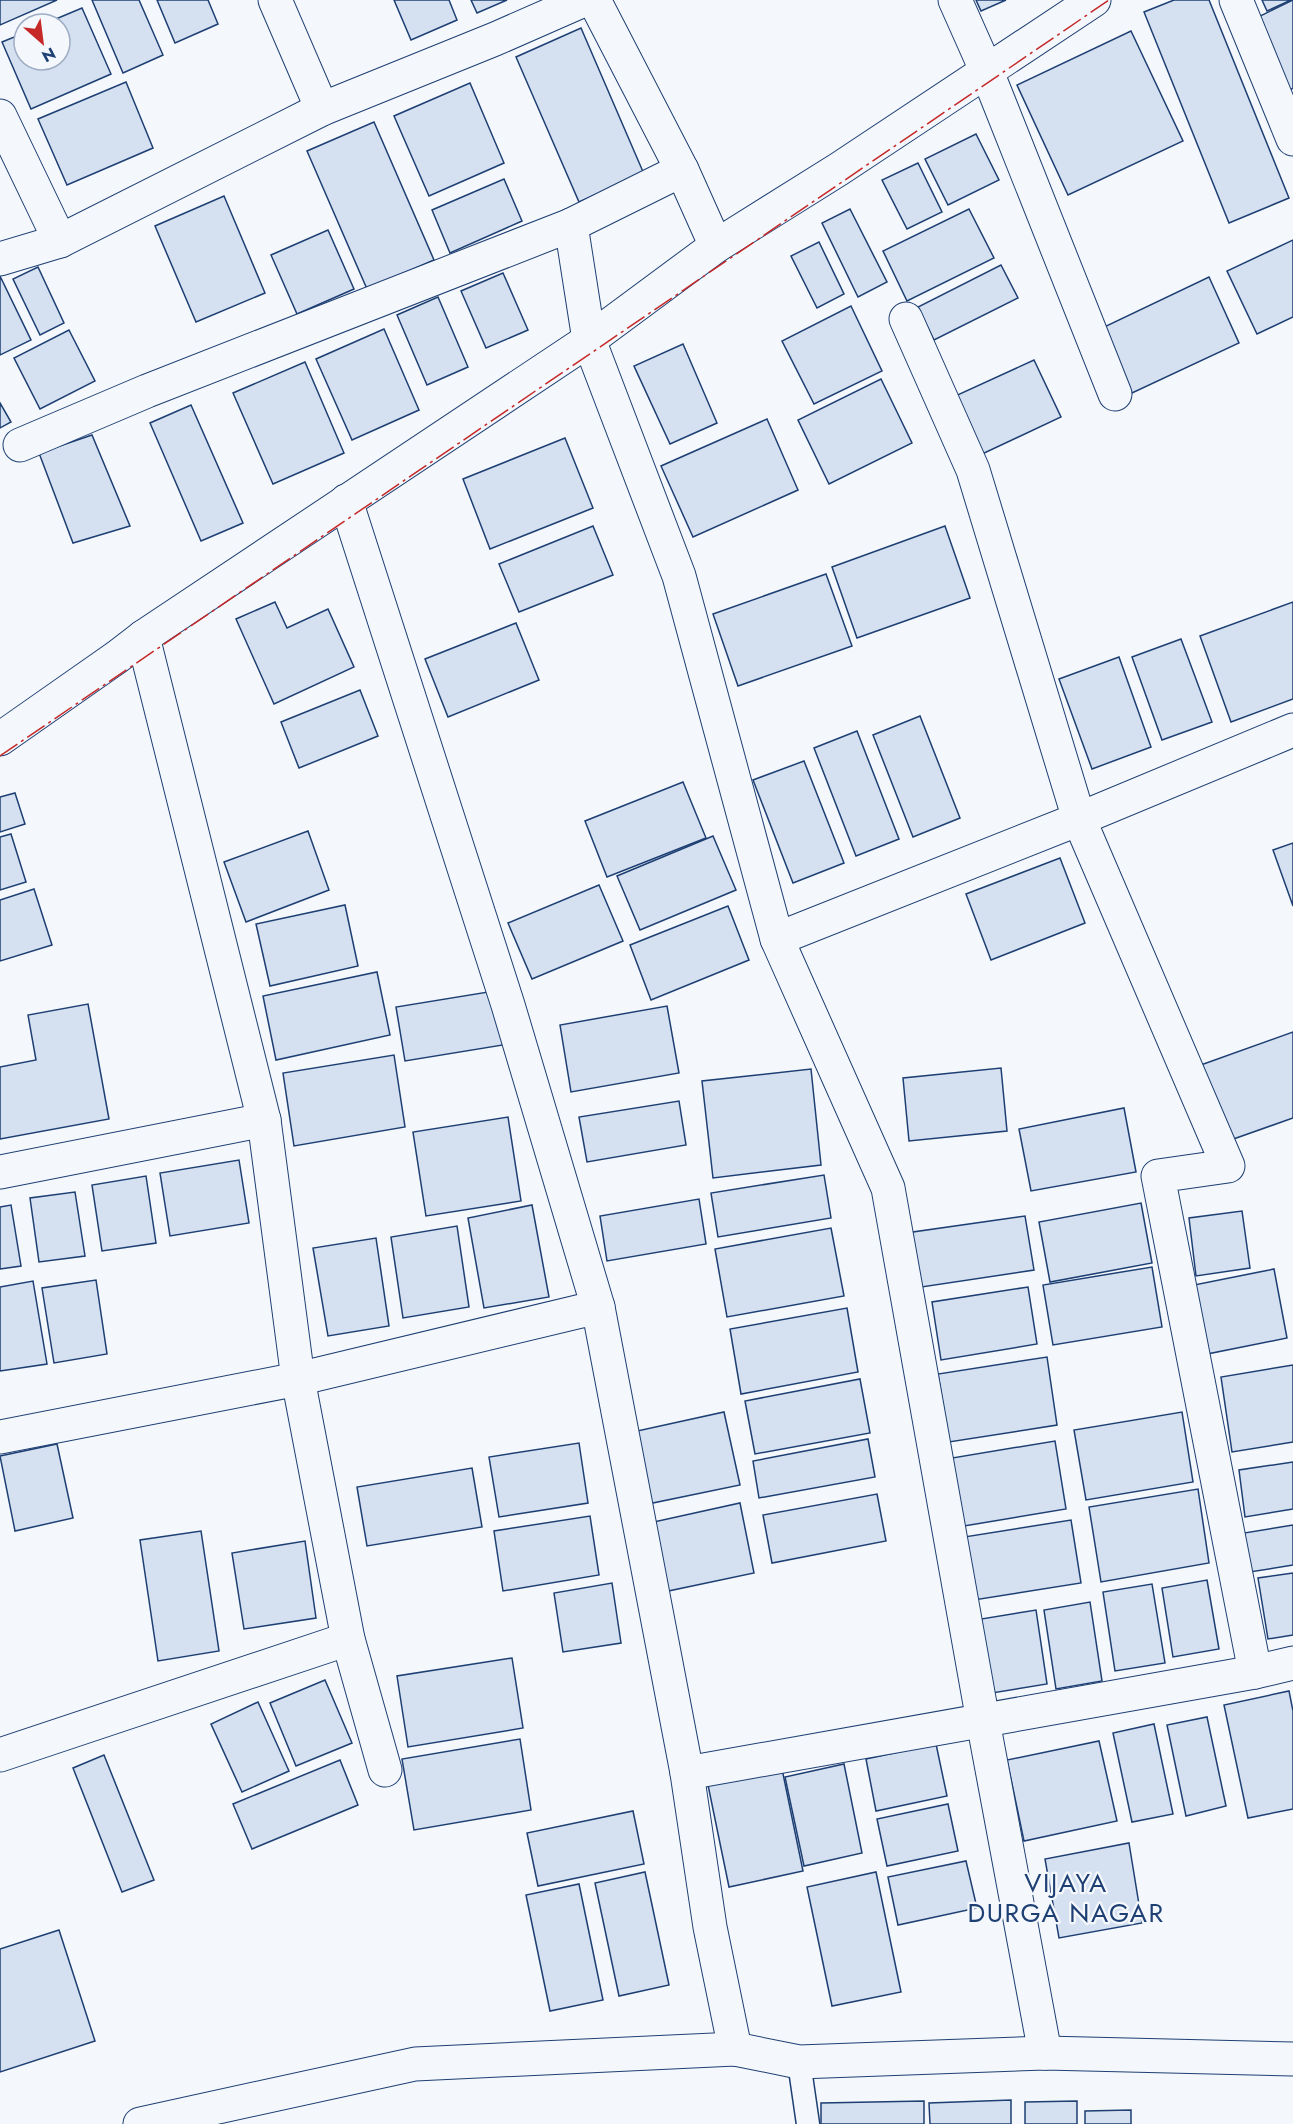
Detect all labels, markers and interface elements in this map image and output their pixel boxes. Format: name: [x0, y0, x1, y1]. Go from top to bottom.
north arrow: [12, 12, 72, 72]
text: N: [38, 42, 60, 68]
district label: VIJAYA DURGA NAGAR: [968, 1864, 1164, 1932]

